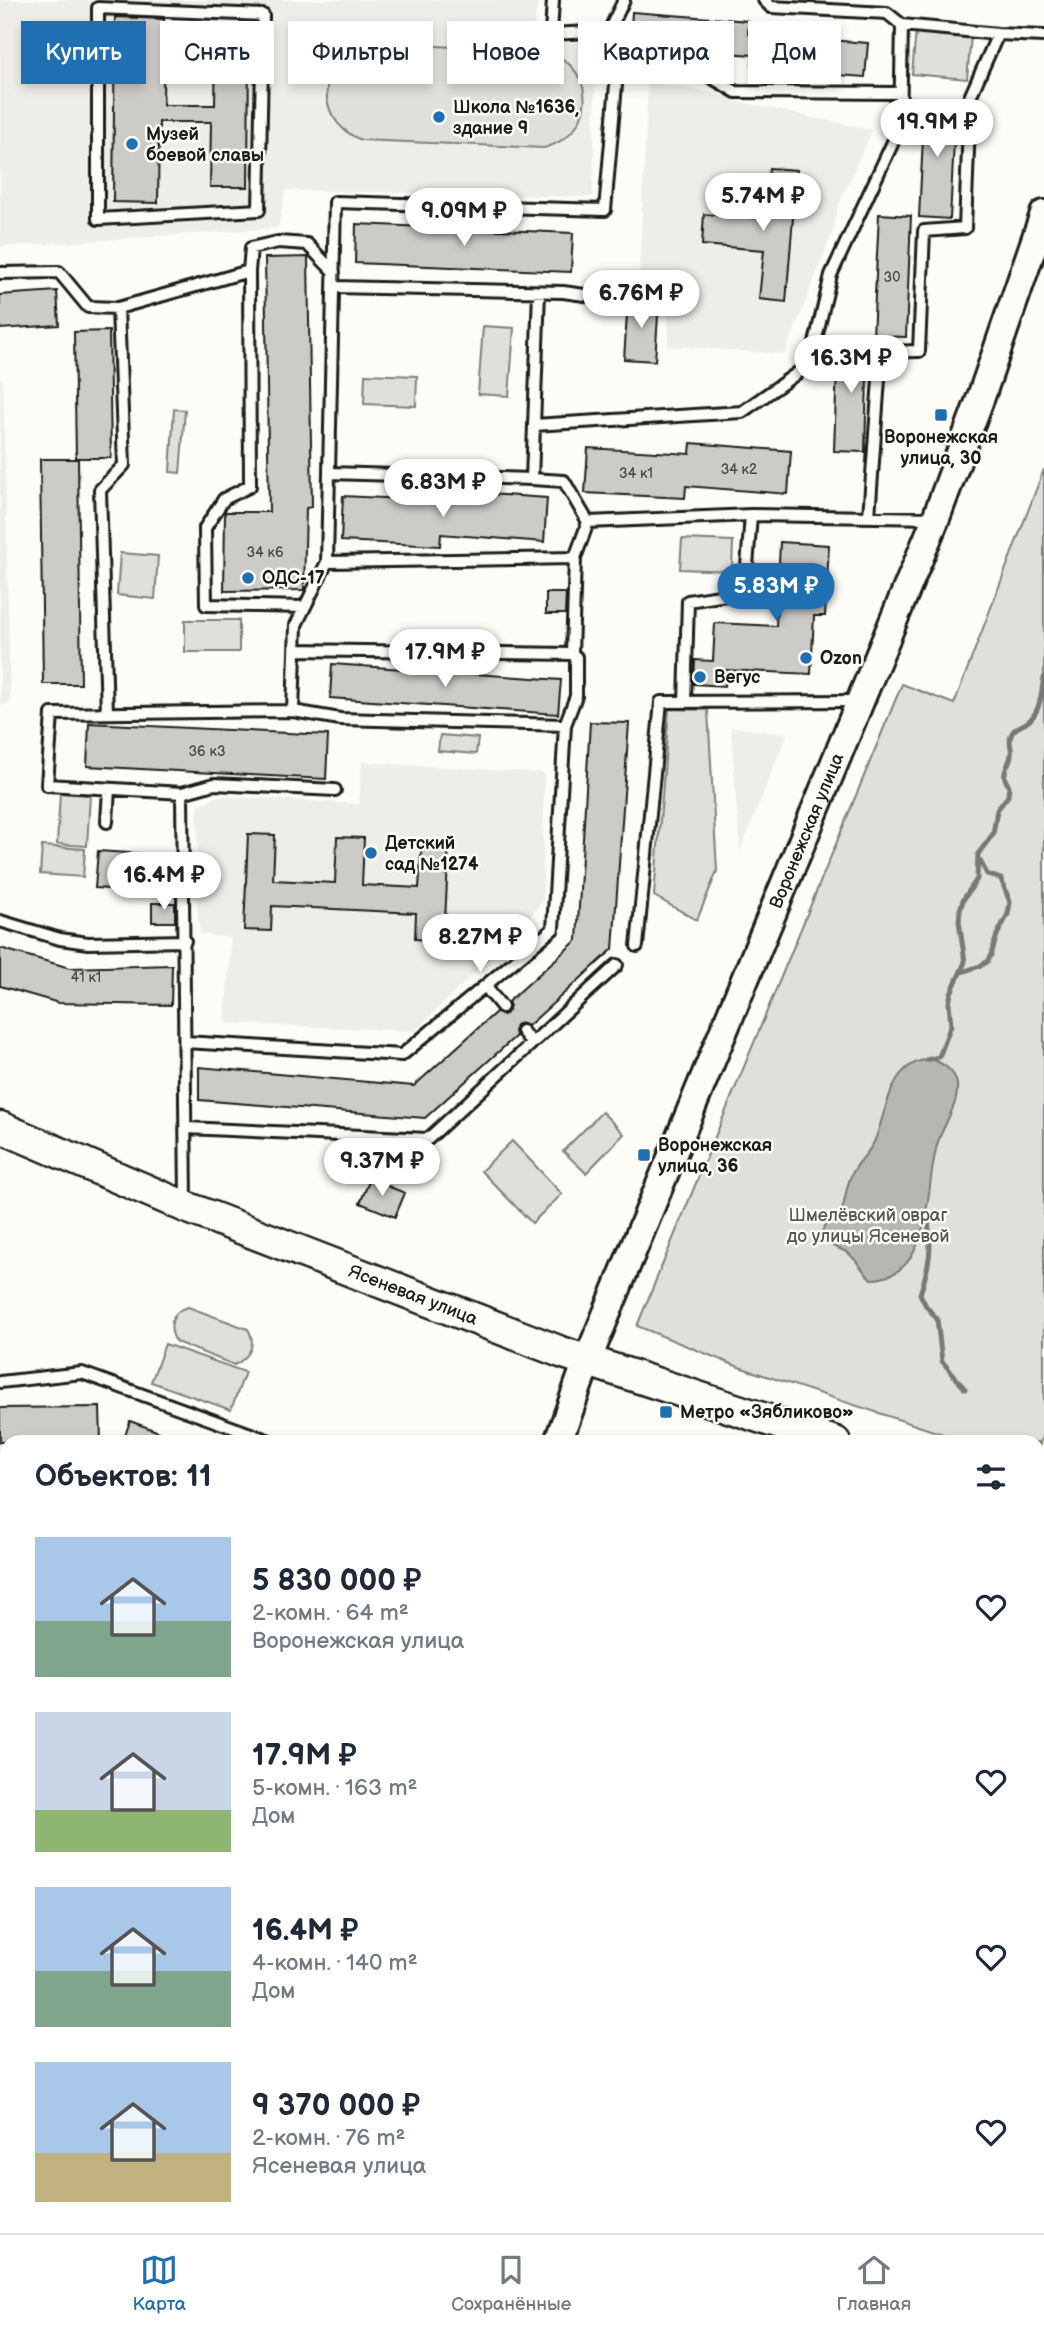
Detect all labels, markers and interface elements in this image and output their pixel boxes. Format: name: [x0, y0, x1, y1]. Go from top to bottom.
chip: Купить: [21, 21, 146, 84]
chip: Снять: [160, 21, 274, 84]
chip: Фильтры: [288, 21, 433, 84]
chip: Новое: [447, 21, 564, 84]
chip: Квартира: [578, 21, 734, 84]
chip: Дом: [748, 21, 841, 84]
place label: Школа №1636, здание 9: [453, 97, 579, 139]
pin: 19.9M ₽: [872, 100, 1002, 159]
text: 19.9M ₽: [896, 108, 978, 136]
marker: Школа №1636, здание 9: [431, 109, 447, 125]
place label: Музей боевой славы: [146, 124, 264, 166]
marker: Музей боевой славы: [124, 136, 140, 152]
pin: 5.74M ₽: [698, 174, 828, 233]
text: 5.74M ₽: [721, 182, 805, 210]
pin: 9.09M ₽: [399, 188, 529, 248]
text: 9.09M ₽: [421, 197, 507, 225]
house number: 30: [884, 269, 900, 286]
pin: 6.76M ₽: [576, 270, 706, 330]
text: 6.76M ₽: [599, 279, 683, 307]
pin: 16.3M ₽: [786, 336, 916, 395]
text: 16.3M ₽: [810, 344, 892, 372]
marker: Воронежская улица, 30: [933, 407, 949, 423]
place label: Воронежская улица, 30: [884, 427, 998, 469]
pin: 6.83M ₽: [378, 460, 508, 519]
house number: 34 к2: [721, 461, 758, 478]
house number: 34 к1: [619, 465, 653, 482]
text: 6.83M ₽: [400, 468, 486, 496]
house number: 34 к6: [247, 544, 284, 561]
pin: 5.83M ₽: [711, 564, 841, 623]
place label: ОДС-17: [262, 568, 325, 589]
marker: ОДС-17: [240, 570, 256, 586]
text: 5.83M ₽: [733, 572, 819, 600]
pin: 17.9M ₽: [380, 630, 510, 689]
text: 17.9M ₽: [405, 638, 485, 666]
place label: Ozon: [820, 648, 862, 669]
marker: Ozon: [798, 650, 814, 666]
place label: Вегус: [714, 667, 760, 688]
marker: Вегус: [692, 669, 708, 685]
house number: 36 к3: [188, 743, 226, 760]
street label: Воронежская улица: [765, 750, 849, 912]
place label: Детский сад №1274: [385, 833, 479, 875]
marker: Детский сад №1274: [363, 845, 379, 861]
pin: 16.4M ₽: [99, 852, 229, 912]
text: 16.4M ₽: [123, 861, 205, 889]
pin: 8.27M ₽: [415, 914, 545, 974]
text: 8.27M ₽: [438, 923, 522, 951]
house number: 41 к1: [71, 969, 101, 986]
place label: Воронежская улица, 36: [658, 1135, 772, 1177]
pin: 9.37M ₽: [317, 1138, 447, 1198]
text: 9.37M ₽: [340, 1147, 424, 1175]
marker: Воронежская улица, 36: [636, 1147, 652, 1163]
park label: Шмелёвский овраг до улицы Ясеневой: [787, 1205, 949, 1247]
street label: Ясеневая улица: [346, 1261, 481, 1330]
place label: Метро «Зябликово»: [680, 1402, 854, 1423]
marker: Метро «Зябликово»: [658, 1404, 674, 1420]
icon: filters: [972, 1458, 1010, 1496]
text: Объектов: 11: [35, 1459, 212, 1495]
text: 5 830 000 ₽: [252, 1563, 421, 1599]
icon: home: [91, 1565, 175, 1649]
icon: heart: [972, 1588, 1010, 1626]
text: 2-комн. · 64 m²: [252, 1599, 409, 1627]
text: Воронежская улица: [252, 1627, 464, 1655]
text: 17.9M ₽: [252, 1738, 357, 1774]
icon: home: [91, 1740, 175, 1824]
icon: heart: [972, 1763, 1010, 1801]
text: 5-комн. · 163 m²: [252, 1774, 417, 1802]
text: Дом: [252, 1802, 295, 1830]
text: 16.4M ₽: [252, 1913, 359, 1949]
icon: home: [91, 1915, 175, 1999]
icon: heart: [972, 1938, 1010, 1976]
text: 4-комн. · 140 m²: [252, 1949, 418, 1977]
text: Дом: [252, 1977, 295, 2005]
text: 9 370 000 ₽: [252, 2088, 420, 2124]
icon: home: [91, 2090, 175, 2174]
icon: heart: [972, 2113, 1010, 2151]
text: 2-комн. · 76 m²: [252, 2124, 405, 2152]
text: Ясеневая улица: [252, 2152, 426, 2180]
tab: Карта: [133, 2251, 186, 2316]
tab: Сохранённые: [451, 2251, 571, 2316]
tab: Главная: [836, 2251, 911, 2316]

